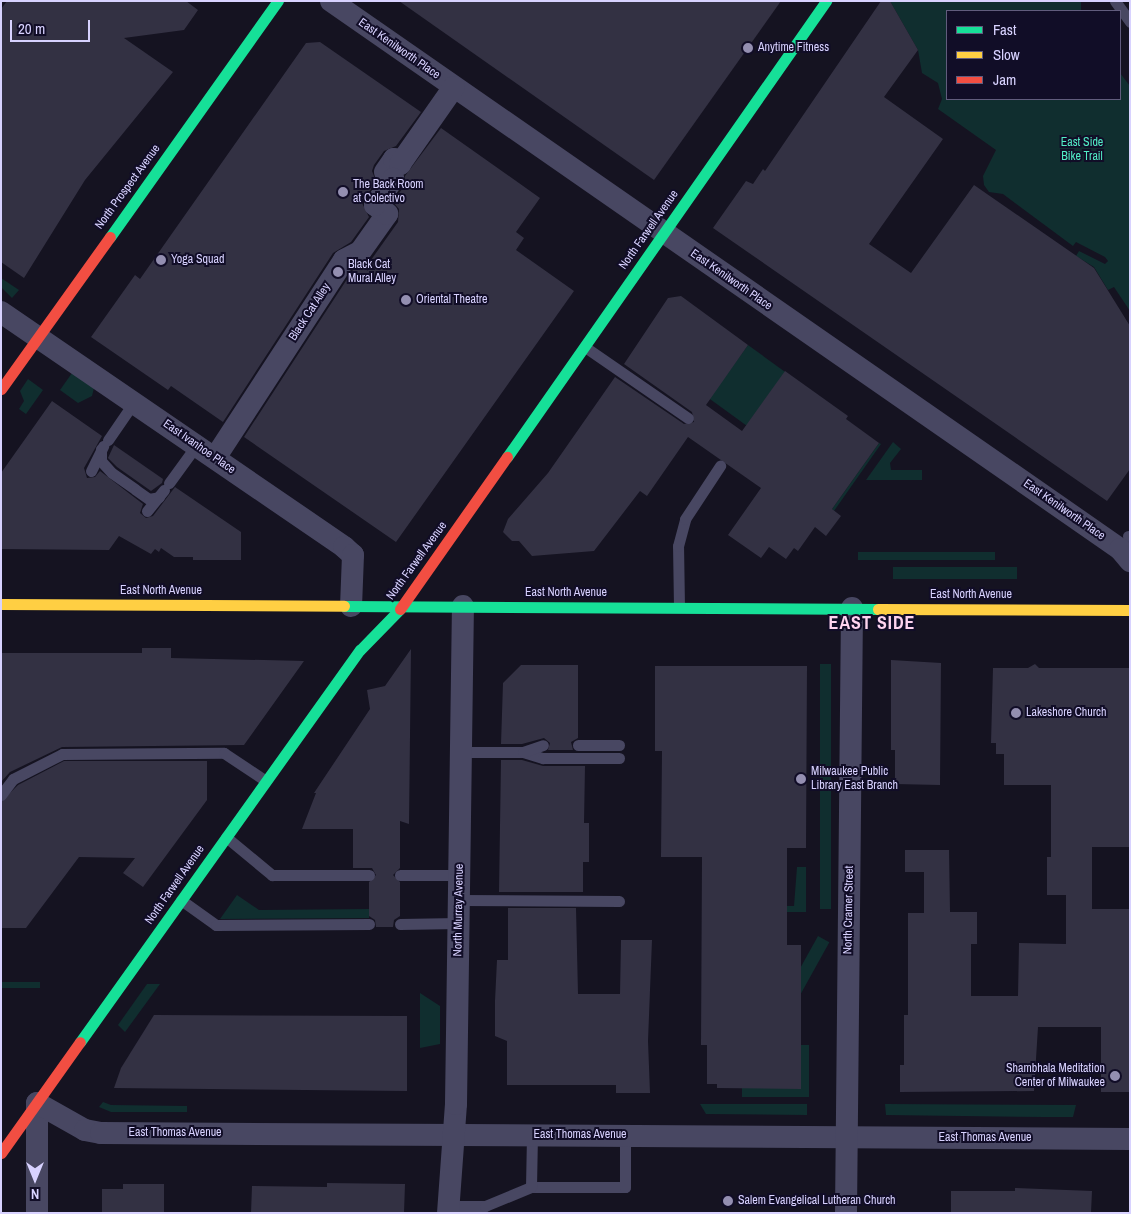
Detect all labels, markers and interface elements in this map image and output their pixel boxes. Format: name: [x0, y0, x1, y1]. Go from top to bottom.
scale bar: [12, 10, 92, 42]
legend: [946, 10, 1121, 100]
street label: East Kenilworth Place: [355, 15, 443, 83]
text: 20 m: [18, 18, 45, 39]
text: Fast: [993, 19, 1016, 40]
place label: Anytime Fitness: [758, 41, 829, 55]
marker: Anytime Fitness: [742, 42, 754, 54]
text: Slow: [993, 44, 1020, 65]
text: Jam: [993, 69, 1016, 90]
park label: East Side Bike Trail: [1061, 136, 1103, 164]
street label: North Prospect Avenue: [92, 142, 164, 232]
place label: The Back Room at Colectivo: [353, 178, 424, 206]
marker: The Back Room at Colectivo: [337, 186, 349, 198]
street label: North Farwell Avenue: [616, 187, 682, 273]
street label: East Kenilworth Place: [687, 246, 775, 314]
place label: Yoga Squad: [171, 253, 224, 267]
marker: Yoga Squad: [155, 254, 167, 266]
place label: Black Cat Mural Alley: [348, 258, 397, 286]
marker: Black Cat Mural Alley: [332, 266, 344, 278]
street label: Black Cat Alley: [286, 280, 334, 344]
place label: Oriental Theatre: [416, 293, 488, 307]
marker: Oriental Theatre: [400, 294, 412, 306]
street label: East Ivanhoe Place: [160, 417, 238, 477]
street label: East Kenilworth Place: [1020, 476, 1108, 544]
street label: North Farwell Avenue: [384, 519, 450, 603]
street label: East North Avenue: [120, 584, 202, 598]
street label: East North Avenue: [525, 586, 607, 600]
street label: East North Avenue: [930, 588, 1012, 602]
district label: EAST SIDE: [827, 612, 917, 634]
place label: Lakeshore Church: [1026, 706, 1106, 720]
marker: Lakeshore Church: [1010, 707, 1022, 719]
place label: Milwaukee Public Library East Branch: [811, 765, 898, 793]
marker: Milwaukee Public Library East Branch: [795, 773, 807, 785]
street label: North Farwell Avenue: [142, 842, 208, 928]
street label: North Murray Avenue: [451, 863, 467, 957]
street label: North Cramer Street: [841, 866, 857, 954]
place label: Shambhala Meditation Center of Milwaukee: [1006, 1062, 1105, 1090]
marker: Shambhala Meditation Center of Milwaukee: [1109, 1070, 1121, 1082]
street label: East Thomas Avenue: [128, 1126, 222, 1140]
street label: East Thomas Avenue: [533, 1128, 627, 1142]
street label: East Thomas Avenue: [938, 1131, 1032, 1145]
north arrow: [10, 1154, 60, 1204]
text: N: [31, 1185, 39, 1203]
place label: Salem Evangelical Lutheran Church: [738, 1194, 896, 1208]
marker: Salem Evangelical Lutheran Church: [722, 1195, 734, 1207]

